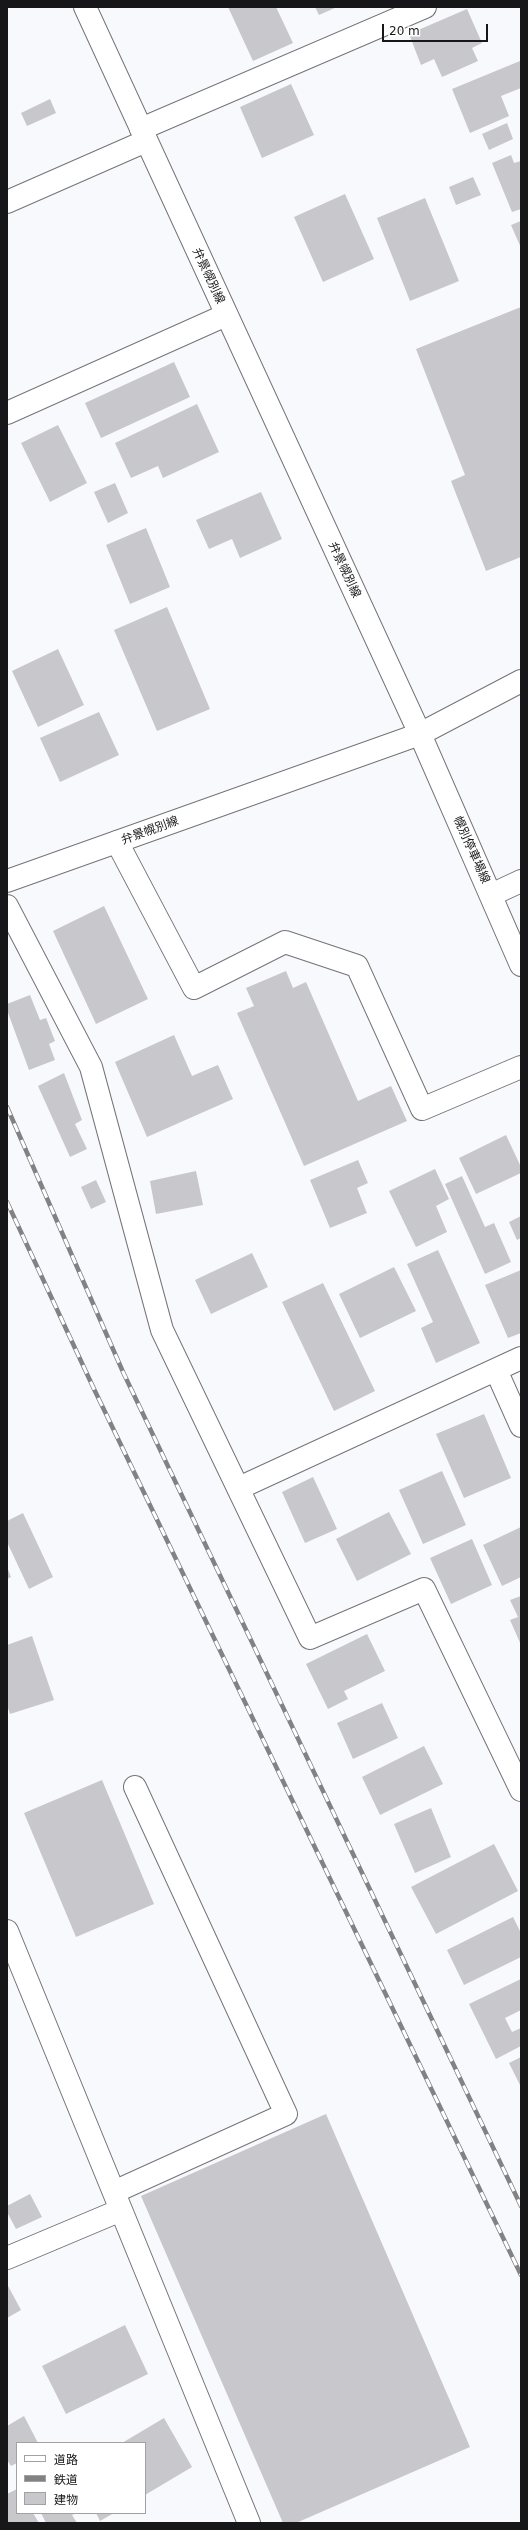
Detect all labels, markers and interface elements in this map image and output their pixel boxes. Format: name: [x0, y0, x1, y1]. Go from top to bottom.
scale bar: [384, 16, 490, 42]
text: 20 m: [389, 24, 420, 38]
street label: 弁景幌別線: [189, 246, 227, 306]
street label: 弁景幌別線: [325, 540, 363, 600]
street label: 弁景幌別線: [119, 814, 181, 848]
street label: 幌別停車場線: [450, 814, 492, 886]
legend: [16, 2442, 146, 2514]
text: 道路: [54, 2453, 78, 2467]
text: 鉄道: [54, 2473, 78, 2487]
text: 建物: [54, 2493, 78, 2507]

